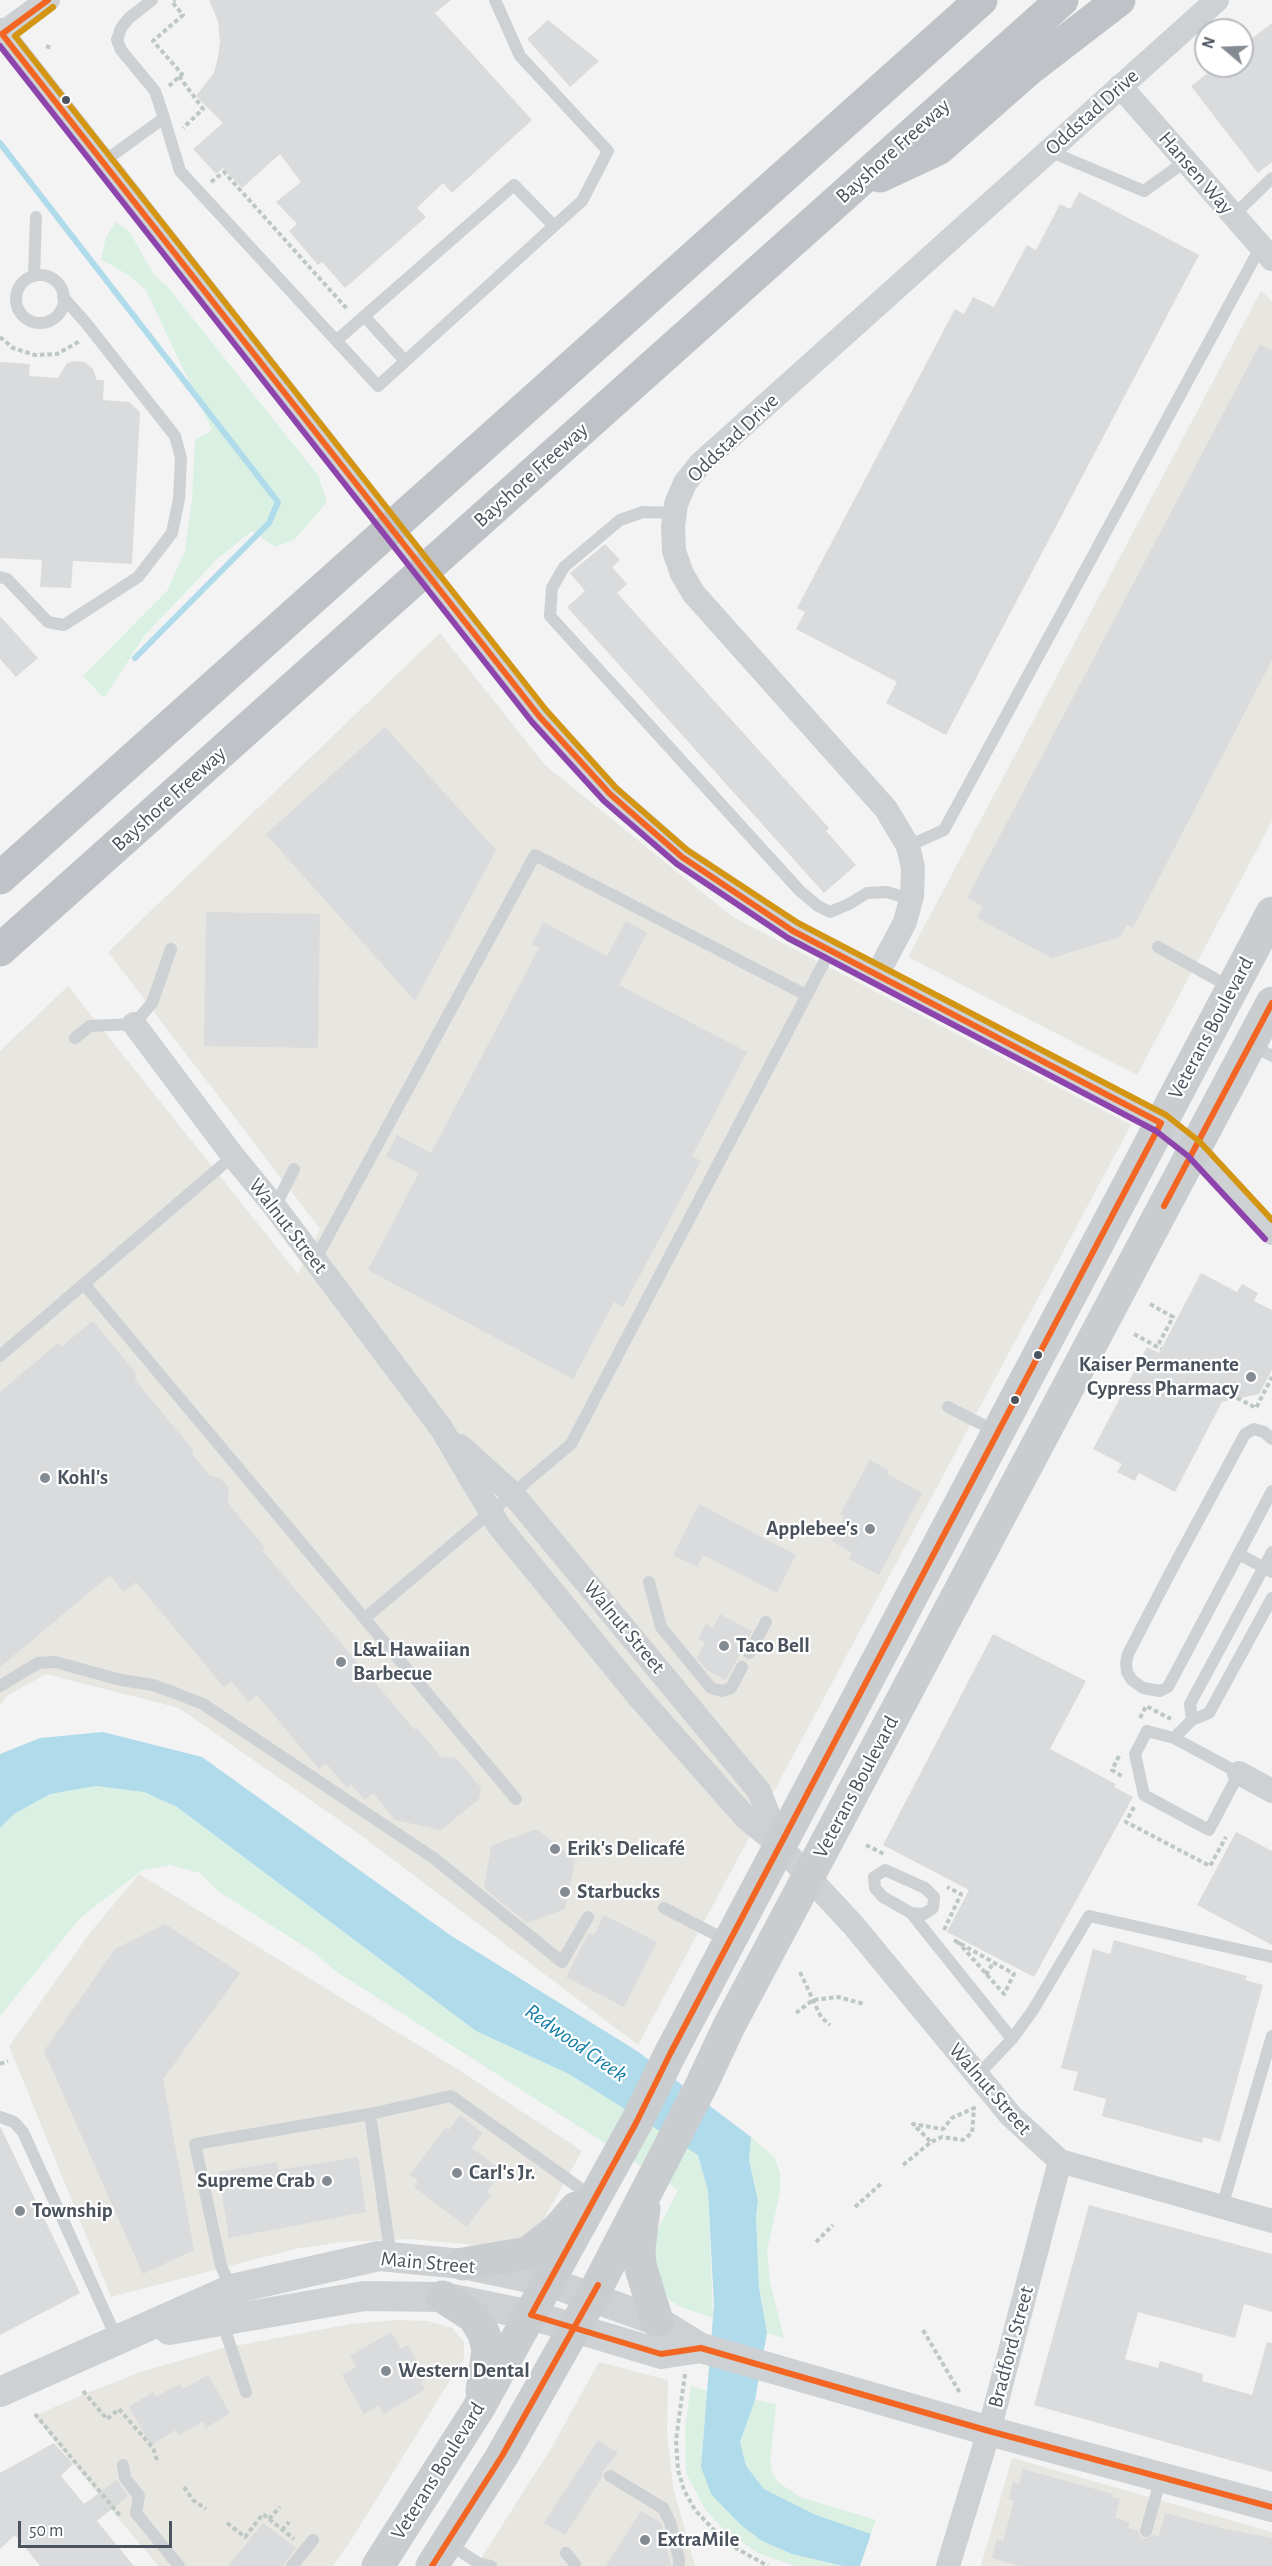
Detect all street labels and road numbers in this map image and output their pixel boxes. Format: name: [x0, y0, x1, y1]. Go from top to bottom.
street label: Oddstad Drive: [1040, 63, 1144, 161]
street label: Bayshore Freeway: [831, 93, 955, 209]
street label: Hansen Way: [1153, 126, 1239, 220]
street label: Oddstad Drive: [682, 388, 784, 488]
street label: Bayshore Freeway: [469, 417, 593, 533]
street label: Bayshore Freeway: [107, 741, 231, 857]
street label: Veterans Boulevard: [1163, 953, 1259, 1103]
street label: Walnut Street: [243, 1173, 333, 1279]
street label: Walnut Street: [578, 1575, 670, 1679]
street label: Veterans Boulevard: [808, 1712, 904, 1862]
street label: Walnut Street: [943, 2038, 1037, 2140]
street label: Main Street: [380, 2246, 476, 2280]
street label: Bradford Street: [983, 2283, 1039, 2411]
street label: Veterans Boulevard: [386, 2398, 490, 2544]

